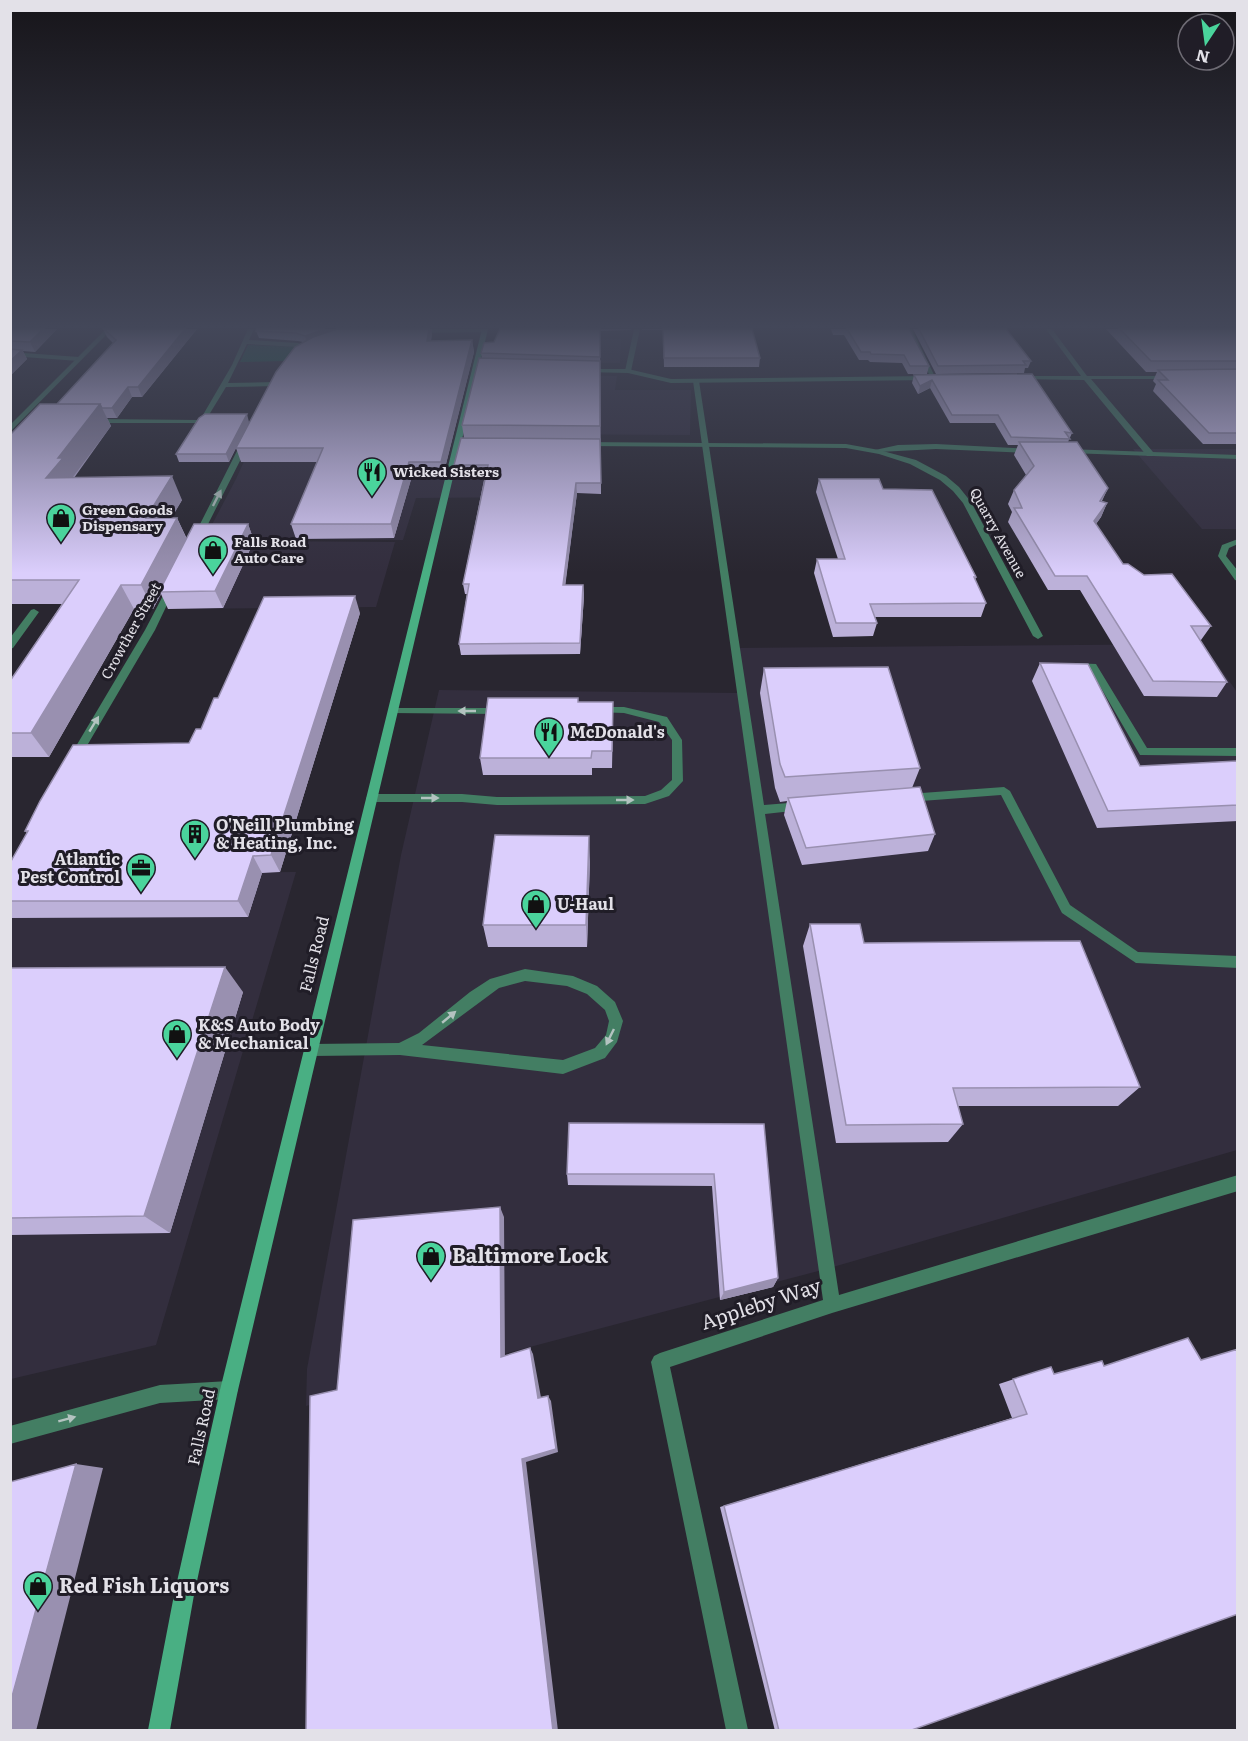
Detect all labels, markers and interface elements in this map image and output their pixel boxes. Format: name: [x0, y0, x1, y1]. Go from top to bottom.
north arrow: [1176, 12, 1236, 72]
text: N: [1193, 44, 1212, 71]
restaurant icon: Wicked Sisters: [356, 456, 388, 498]
place label: Wicked Sisters: [393, 461, 499, 481]
street label: Quarry Avenue: [966, 484, 1032, 581]
one-way arrow: [213, 489, 222, 506]
place label: Green Goods Dispensary: [82, 499, 173, 535]
shop icon: Green Goods Dispensary: [45, 502, 77, 544]
place label: Falls Road Auto Care: [234, 531, 307, 567]
shop icon: Falls Road Auto Care: [197, 534, 229, 576]
street label: Crowther Street: [95, 578, 165, 683]
one-way arrow: [458, 706, 477, 716]
one-way arrow: [88, 716, 99, 732]
restaurant icon: McDonald's: [533, 716, 565, 758]
place label: McDonald's: [570, 719, 665, 743]
one-way arrow: [421, 793, 440, 803]
one-way arrow: [616, 795, 635, 805]
place label: O'Neill Plumbing & Heating, Inc.: [216, 812, 354, 854]
building icon: O'Neill Plumbing & Heating, Inc.: [179, 818, 211, 860]
place label: Atlantic Pest Control: [20, 846, 120, 888]
office icon: Atlantic Pest Control: [125, 852, 157, 894]
shop icon: U-Haul: [520, 888, 552, 930]
place label: U-Haul: [557, 891, 614, 915]
street label: Falls Road: [292, 913, 334, 994]
one-way arrow: [441, 1011, 457, 1024]
place label: K&S Auto Body & Mechanical: [198, 1012, 320, 1054]
shop icon: K&S Auto Body & Mechanical: [161, 1018, 193, 1060]
one-way arrow: [605, 1029, 614, 1046]
place label: Baltimore Lock: [452, 1239, 609, 1269]
shop icon: Baltimore Lock: [415, 1240, 447, 1282]
street label: Appleby Way: [696, 1268, 825, 1336]
street label: Falls Road: [180, 1386, 220, 1467]
one-way arrow: [58, 1414, 76, 1424]
place label: Red Fish Liquors: [59, 1569, 229, 1599]
shop icon: Red Fish Liquors: [22, 1570, 54, 1612]

